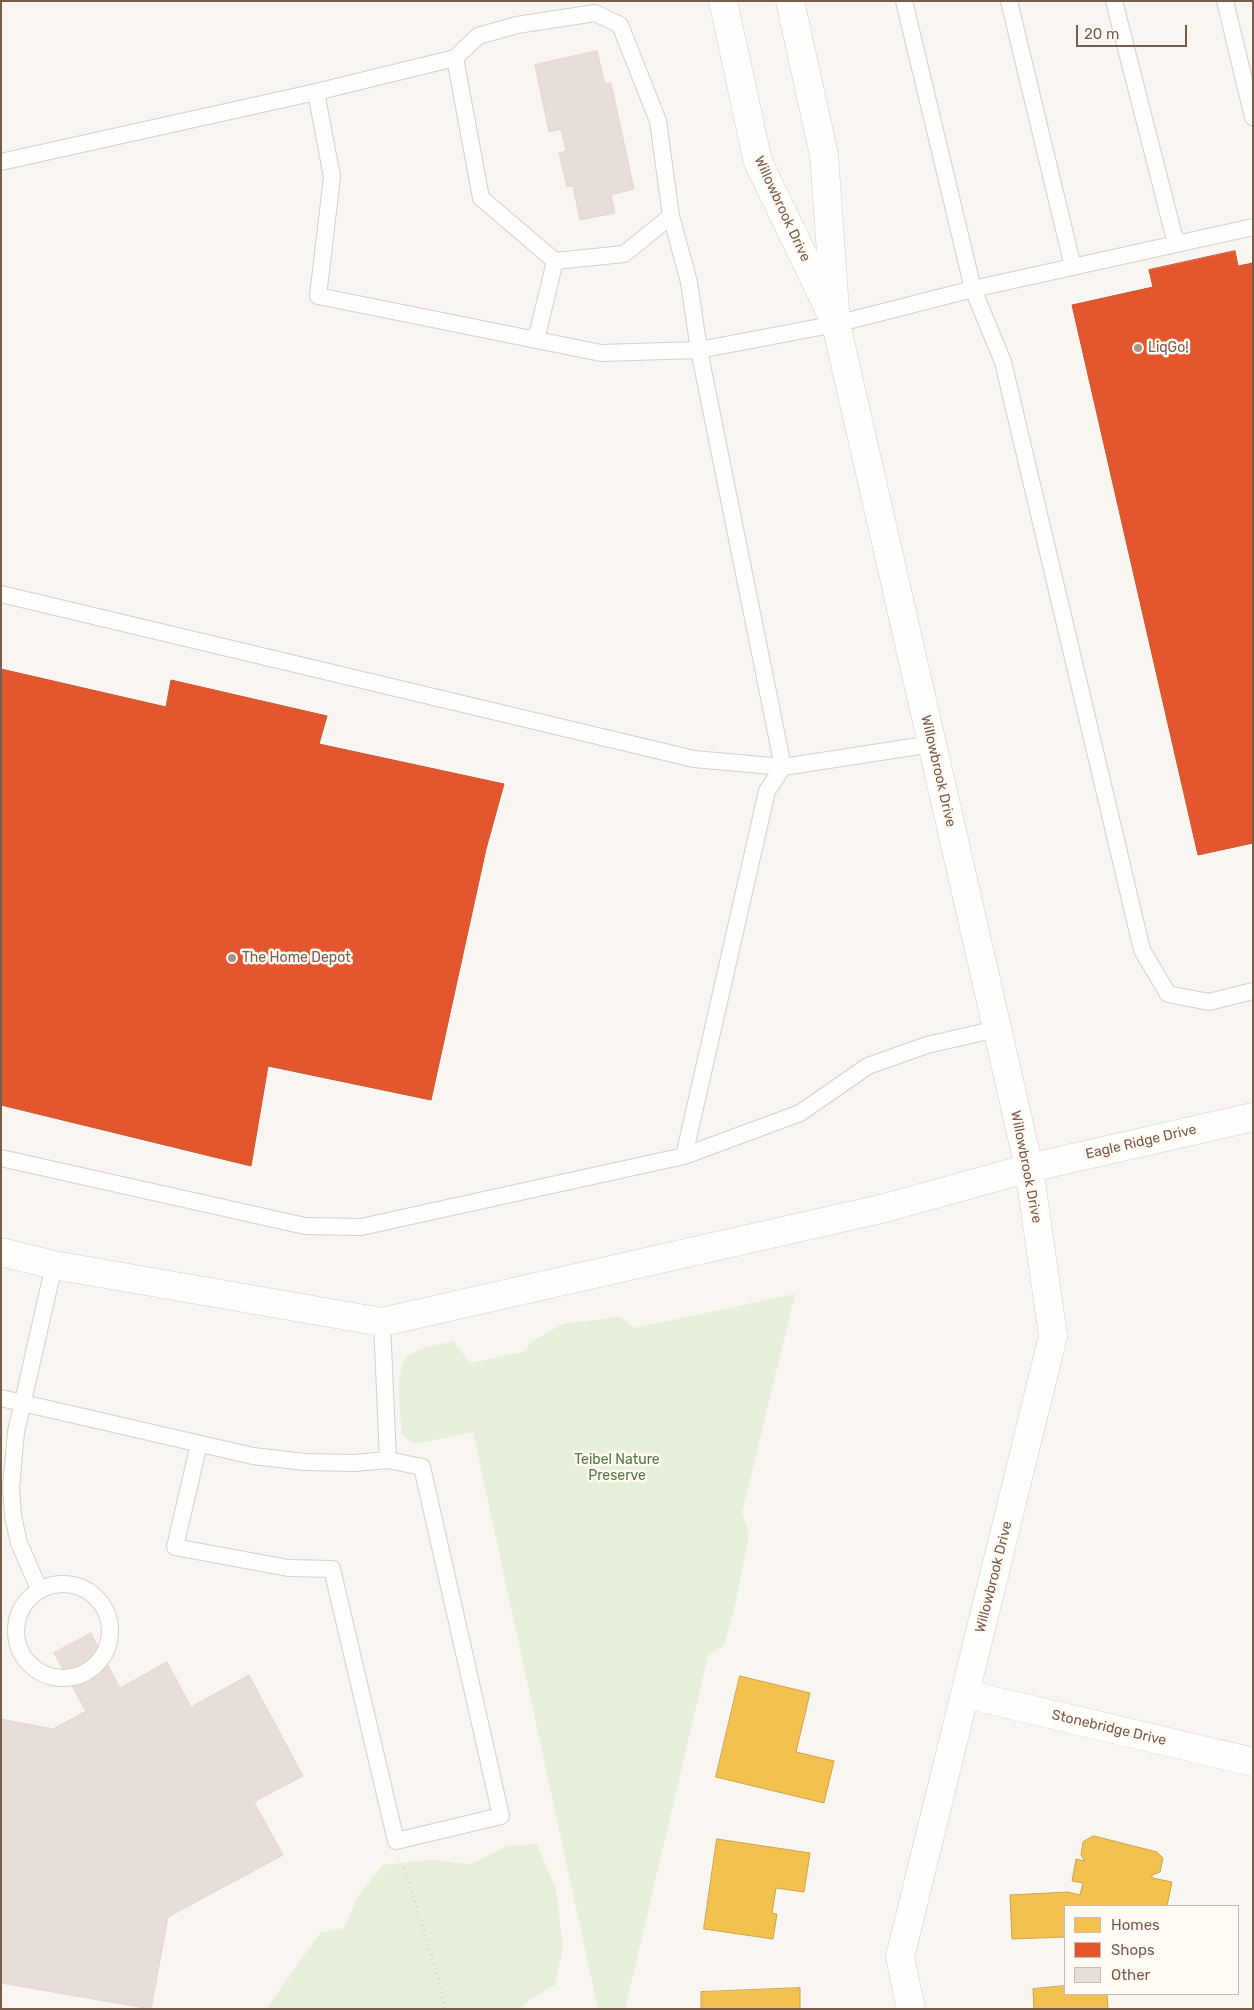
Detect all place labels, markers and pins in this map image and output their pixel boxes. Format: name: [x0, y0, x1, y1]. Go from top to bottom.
place label: LiqGo!: [1148, 340, 1189, 356]
marker: LiqGo!: [1132, 342, 1144, 354]
place label: The Home Depot: [242, 950, 351, 966]
marker: The Home Depot: [226, 952, 238, 964]

